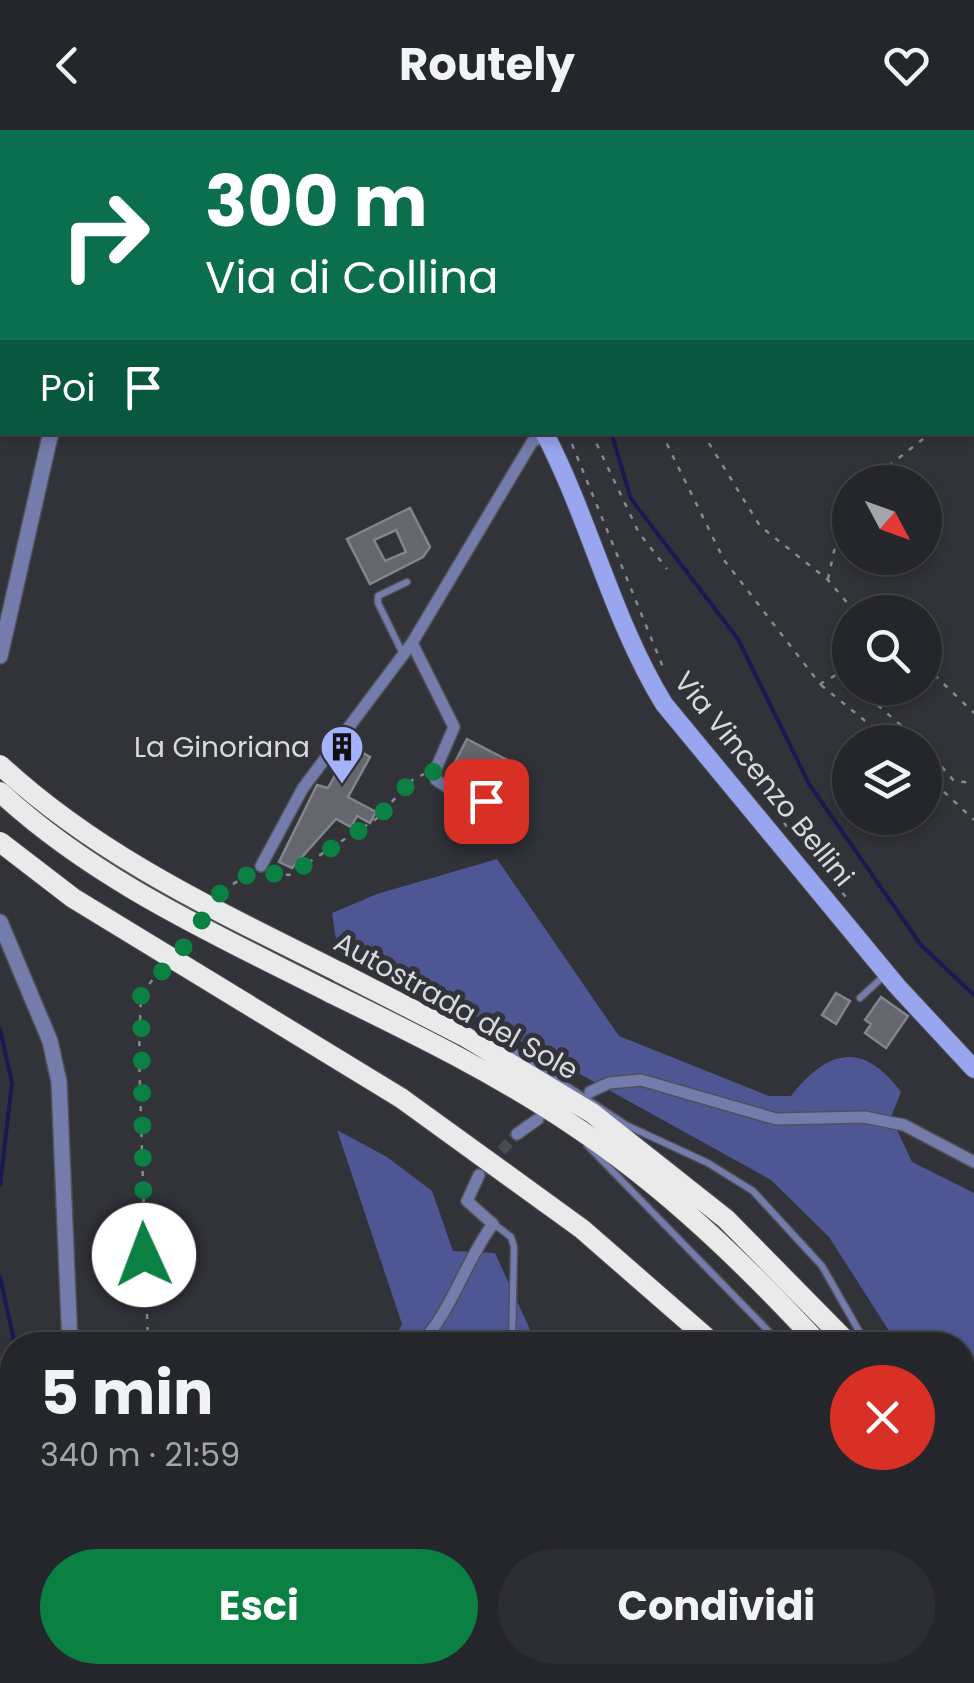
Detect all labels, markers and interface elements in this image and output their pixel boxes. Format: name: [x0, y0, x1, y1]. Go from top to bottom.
text: Routely: [399, 33, 575, 96]
icon: back: [40, 38, 95, 93]
icon: heart: [879, 38, 934, 93]
text: 300 m: [205, 152, 428, 251]
icon: right: [40, 170, 170, 300]
text: Via di Collina: [205, 246, 498, 309]
icon: arrive: [116, 360, 171, 415]
text: Poi: [40, 361, 96, 414]
north arrow: [832, 465, 942, 575]
map controls: [832, 465, 942, 835]
button: search: [832, 595, 942, 705]
street label: Via Vincenzo Bellini: [665, 663, 863, 895]
building icon: La Ginoriana: [319, 724, 365, 785]
button: layers: [832, 725, 942, 835]
place label: La Ginoriana: [134, 728, 310, 767]
pin: [444, 759, 529, 844]
icon: arrive: [459, 774, 514, 829]
street label: Autostrada del Sole: [327, 923, 585, 1089]
position arrow: [92, 1203, 196, 1307]
text: 5 min: [40, 1351, 213, 1435]
button: close: [830, 1365, 935, 1470]
text: 340 m · 21:59: [40, 1432, 240, 1477]
button: Esci: [40, 1549, 478, 1664]
button: Condividi: [498, 1549, 935, 1664]

